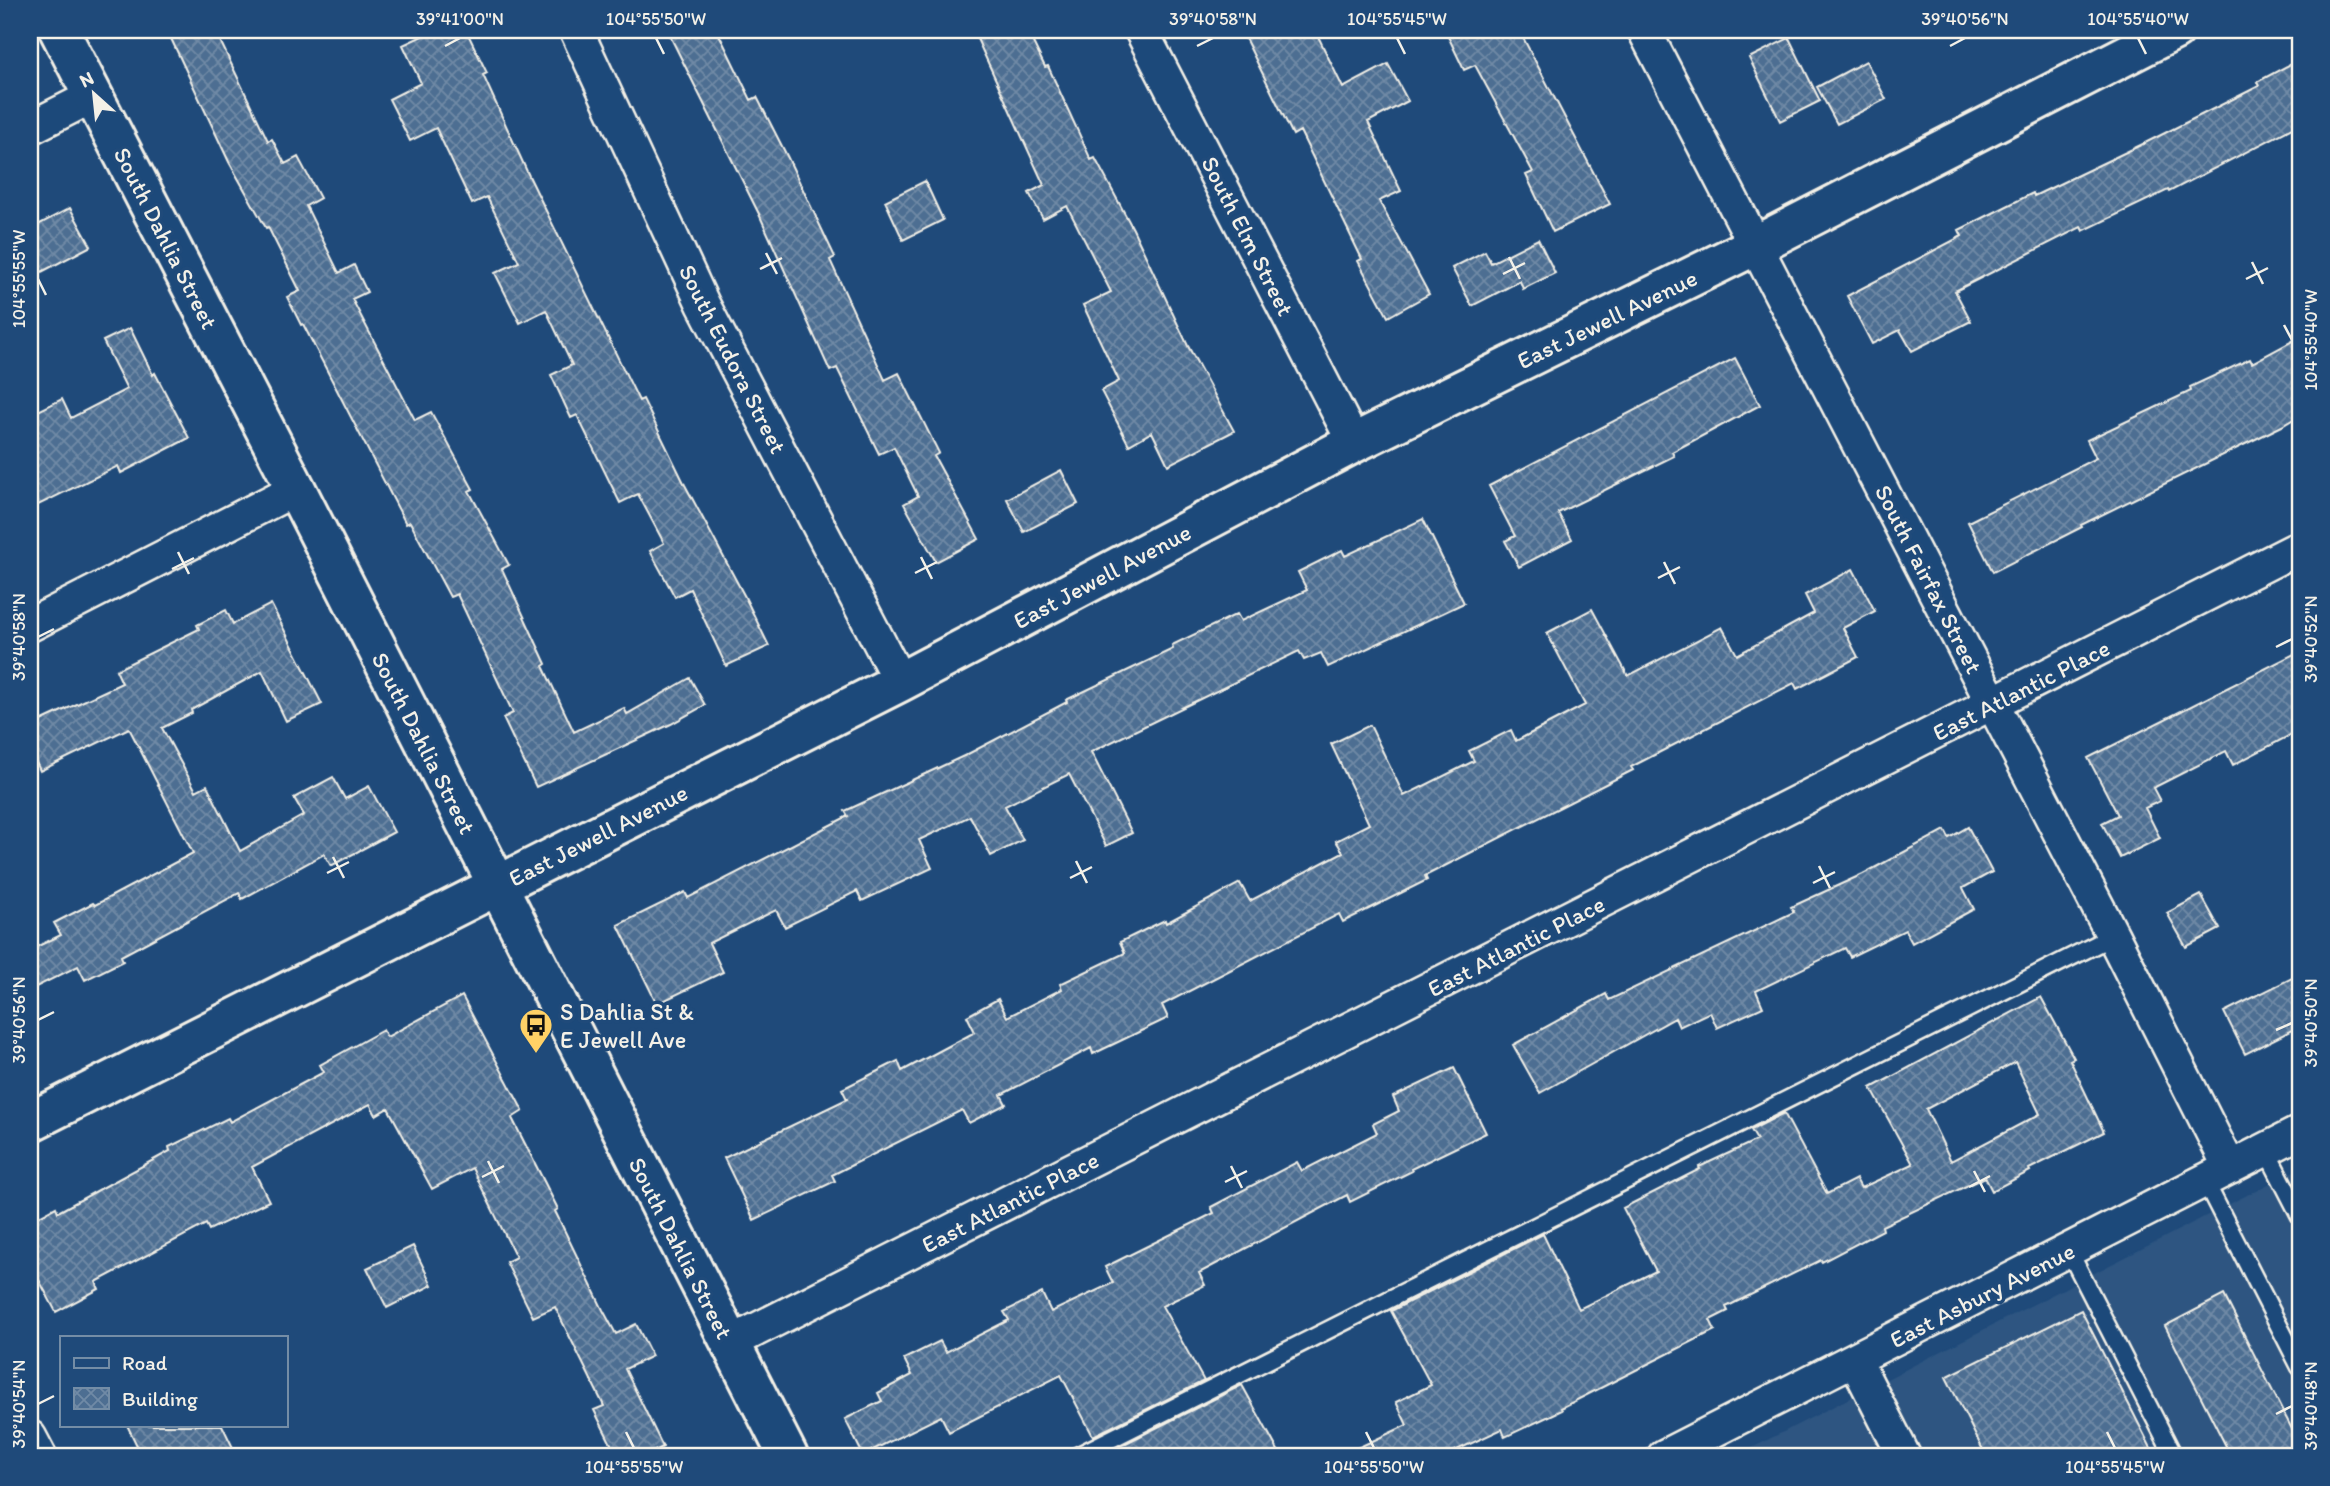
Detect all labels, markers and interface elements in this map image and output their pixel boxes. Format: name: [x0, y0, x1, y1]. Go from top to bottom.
text: 39°41'00"N: [416, 8, 504, 30]
text: 104°55'50"W: [606, 8, 706, 30]
text: 39°40'58"N: [1169, 8, 1257, 30]
text: 104°55'45"W: [1347, 8, 1447, 30]
text: 39°40'56"N: [1921, 8, 2009, 30]
text: 104°55'40"W: [2087, 8, 2189, 30]
north arrow: [60, 60, 130, 130]
text: N: [76, 66, 97, 92]
street label: South Dahlia Street: [108, 142, 224, 334]
street label: South Elm Street: [1195, 151, 1301, 321]
text: 104°55'55"W: [8, 230, 30, 328]
street label: South Eudora Street: [673, 260, 793, 458]
street label: East Jewell Avenue: [1512, 263, 1702, 375]
text: 104°55'40"W: [2300, 289, 2322, 391]
street label: South Fairfax Street: [1869, 480, 1989, 678]
street label: East Jewell Avenue: [1008, 517, 1196, 635]
text: 39°40'58"N: [8, 593, 30, 681]
text: 39°40'52"N: [2300, 595, 2322, 683]
street label: East Atlantic Place: [1928, 633, 2114, 747]
street label: South Dahlia Street: [366, 647, 482, 839]
street label: East Jewell Avenue: [504, 777, 692, 893]
street label: East Atlantic Place: [1423, 889, 1609, 1003]
text: 39°40'56"N: [8, 976, 30, 1064]
text: 39°40'50"N: [2300, 978, 2322, 1068]
place label: S Dahlia St & E Jewell Ave: [560, 997, 694, 1054]
bus stop icon: S Dahlia St & E Jewell Ave: [517, 1006, 555, 1055]
street label: East Atlantic Place: [917, 1145, 1103, 1259]
street label: South Dahlia Street: [623, 1152, 739, 1344]
street label: East Asbury Avenue: [1885, 1236, 2079, 1354]
legend: [60, 1336, 287, 1426]
text: Road: [122, 1350, 168, 1375]
text: 39°40'54"N: [8, 1360, 30, 1448]
text: 39°40'48"N: [2300, 1361, 2322, 1451]
text: Building: [122, 1386, 198, 1411]
text: 104°55'55"W: [585, 1456, 683, 1478]
text: 104°55'50"W: [1324, 1456, 1424, 1478]
text: 104°55'45"W: [2065, 1456, 2165, 1478]

